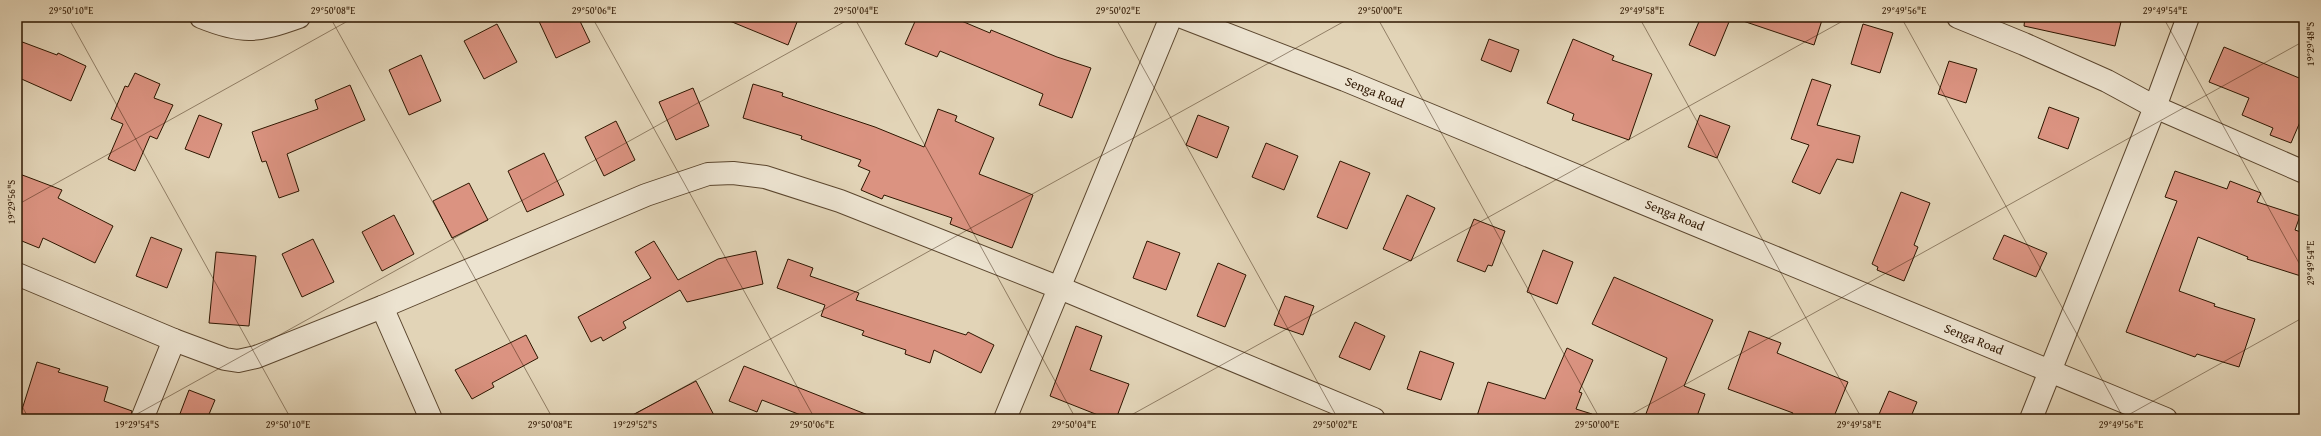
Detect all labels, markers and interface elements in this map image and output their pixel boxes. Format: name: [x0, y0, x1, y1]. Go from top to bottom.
text: 29°50'10"E: [49, 3, 93, 18]
text: 29°50'08"E: [311, 3, 355, 18]
text: 29°50'06"E: [572, 3, 616, 18]
text: 29°50'04"E: [834, 3, 878, 18]
text: 29°50'02"E: [1096, 3, 1140, 18]
text: 29°50'00"E: [1358, 3, 1402, 18]
text: 29°49'58"E: [1620, 3, 1664, 18]
text: 29°49'56"E: [1882, 3, 1926, 18]
text: 29°49'54"E: [2143, 3, 2187, 18]
text: 19°29'48"S: [2303, 22, 2318, 66]
street label: Senga Road: [1342, 71, 1408, 113]
text: 19°29'56"S: [4, 180, 19, 224]
street label: Senga Road: [1642, 194, 1708, 236]
text: 29°49'54"E: [2303, 241, 2318, 285]
street label: Senga Road: [1941, 318, 2007, 360]
text: 19°29'54"S: [115, 417, 159, 432]
text: 29°50'10"E: [266, 417, 310, 432]
text: 29°50'08"E: [528, 417, 572, 432]
text: 19°29'52"S: [613, 417, 657, 432]
text: 29°50'06"E: [790, 417, 834, 432]
text: 29°50'04"E: [1052, 417, 1096, 432]
text: 29°50'02"E: [1313, 417, 1357, 432]
text: 29°50'00"E: [1575, 417, 1619, 432]
text: 29°49'58"E: [1837, 417, 1881, 432]
text: 29°49'56"E: [2099, 417, 2143, 432]

